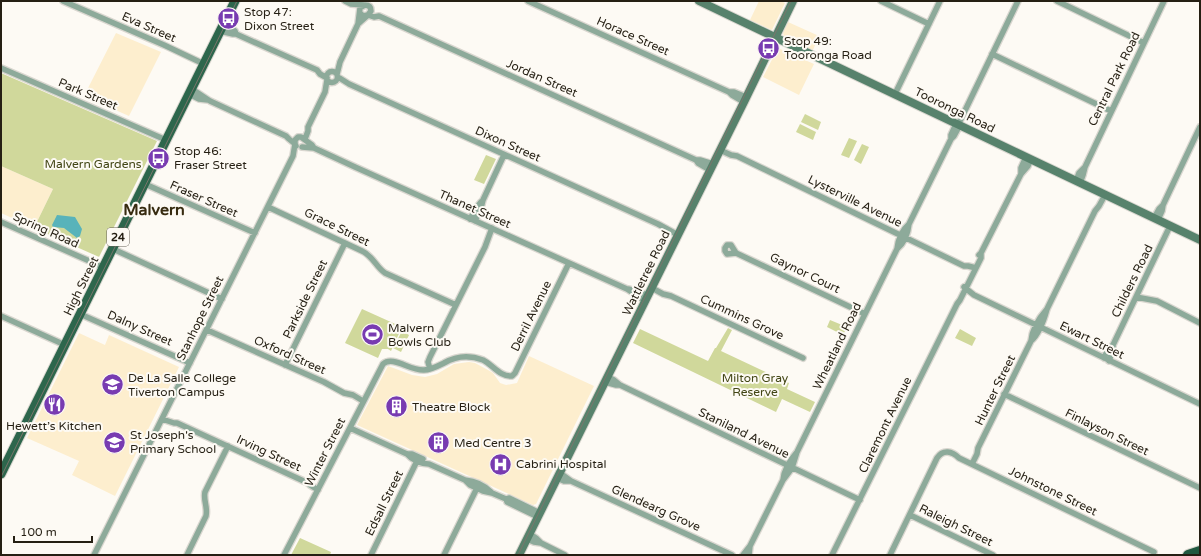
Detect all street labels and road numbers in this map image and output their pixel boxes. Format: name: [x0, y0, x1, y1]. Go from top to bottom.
street label: Eva Street: [120, 9, 179, 45]
street label: Horace Street: [594, 14, 672, 58]
street label: Central Park Road: [1085, 30, 1143, 128]
street label: Jordan Street: [504, 56, 580, 100]
street label: Park Street: [56, 75, 120, 113]
street label: Tooronga Road: [912, 84, 998, 136]
street label: Dixon Street: [473, 123, 543, 165]
street label: Lysterville Avenue: [806, 172, 905, 230]
street label: Fraser Street: [168, 178, 241, 220]
street label: Thanet Street: [437, 187, 514, 231]
street label: Grace Street: [302, 205, 372, 249]
street label: Spring Road: [11, 209, 81, 251]
road number: 24: [107, 228, 129, 246]
street label: Wattletree Road: [619, 228, 673, 318]
street label: Childers Road: [1108, 242, 1156, 320]
street label: Gaynor Court: [768, 250, 843, 296]
street label: High Street: [61, 254, 102, 318]
street label: Parkside Street: [280, 257, 330, 341]
street label: Stanhope Street: [174, 273, 227, 362]
street label: Derril Avenue: [508, 278, 554, 354]
street label: Cummins Grove: [698, 292, 786, 343]
street label: Wheatland Road: [810, 300, 864, 392]
street label: Dalny Street: [105, 307, 175, 349]
street label: Ewart Street: [1057, 318, 1127, 362]
street label: Oxford Street: [252, 333, 329, 377]
street label: Hunter Street: [972, 352, 1018, 428]
street label: Claremont Avenue: [856, 374, 914, 475]
street label: Staniland Avenue: [696, 405, 792, 461]
street label: Finlayson Street: [1063, 406, 1151, 458]
street label: Winter Street: [302, 415, 349, 489]
street label: Irving Street: [235, 432, 304, 474]
street label: Johnstone Street: [1007, 464, 1100, 519]
street label: Edsall Street: [362, 468, 406, 538]
street label: Glendearg Grove: [609, 482, 703, 534]
street label: Raleigh Street: [917, 501, 996, 549]

